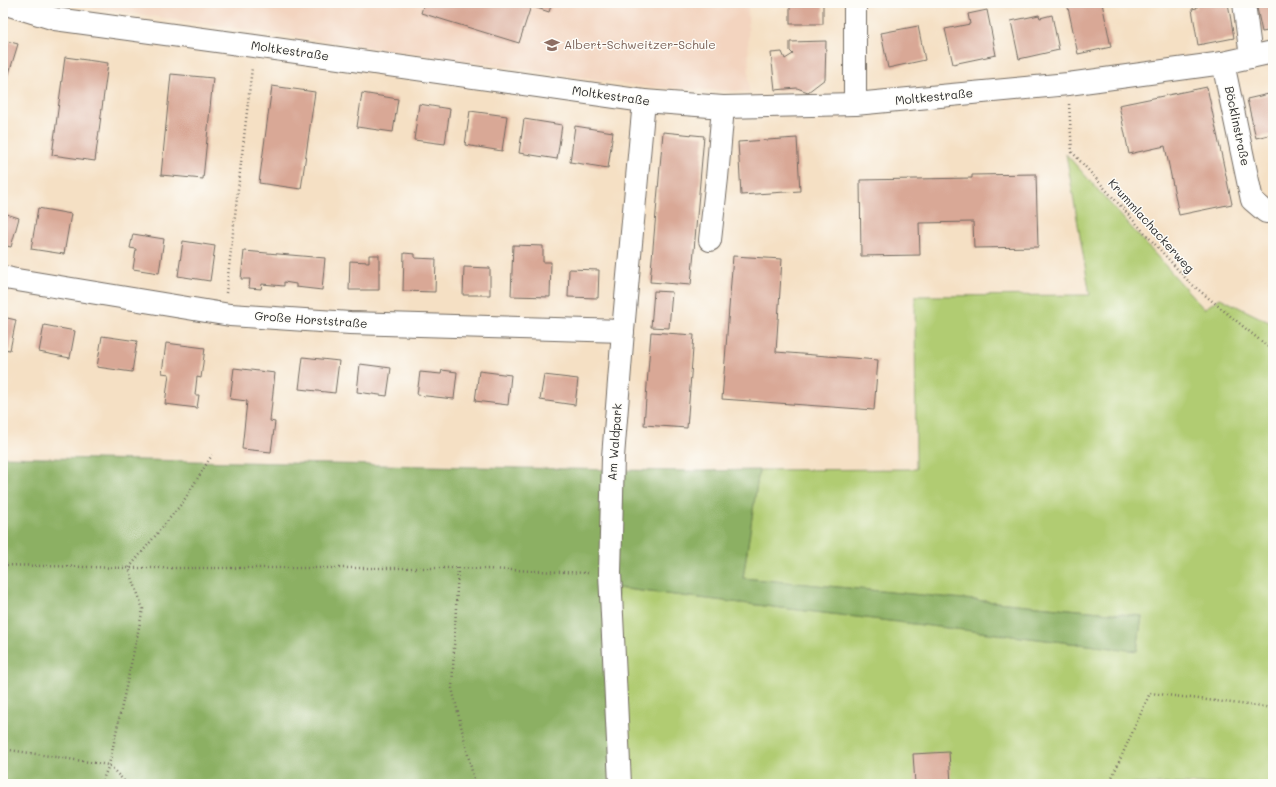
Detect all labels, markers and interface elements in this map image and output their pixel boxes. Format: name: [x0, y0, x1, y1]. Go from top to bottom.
school or university icon: Albert-Schweitzer-Schule: [543, 36, 561, 54]
place label: Albert-Schweitzer-Schule: [564, 36, 716, 52]
street label: Moltkestraße: [250, 37, 330, 63]
street label: Moltkestraße: [571, 82, 651, 108]
street label: Moltkestraße: [894, 84, 974, 108]
street label: Böcklinstraße: [1222, 85, 1254, 167]
street label: Krummlachackerweg: [1105, 175, 1198, 276]
street label: Große Horststraße: [254, 307, 368, 331]
street label: Am Waldpark: [603, 403, 625, 481]

